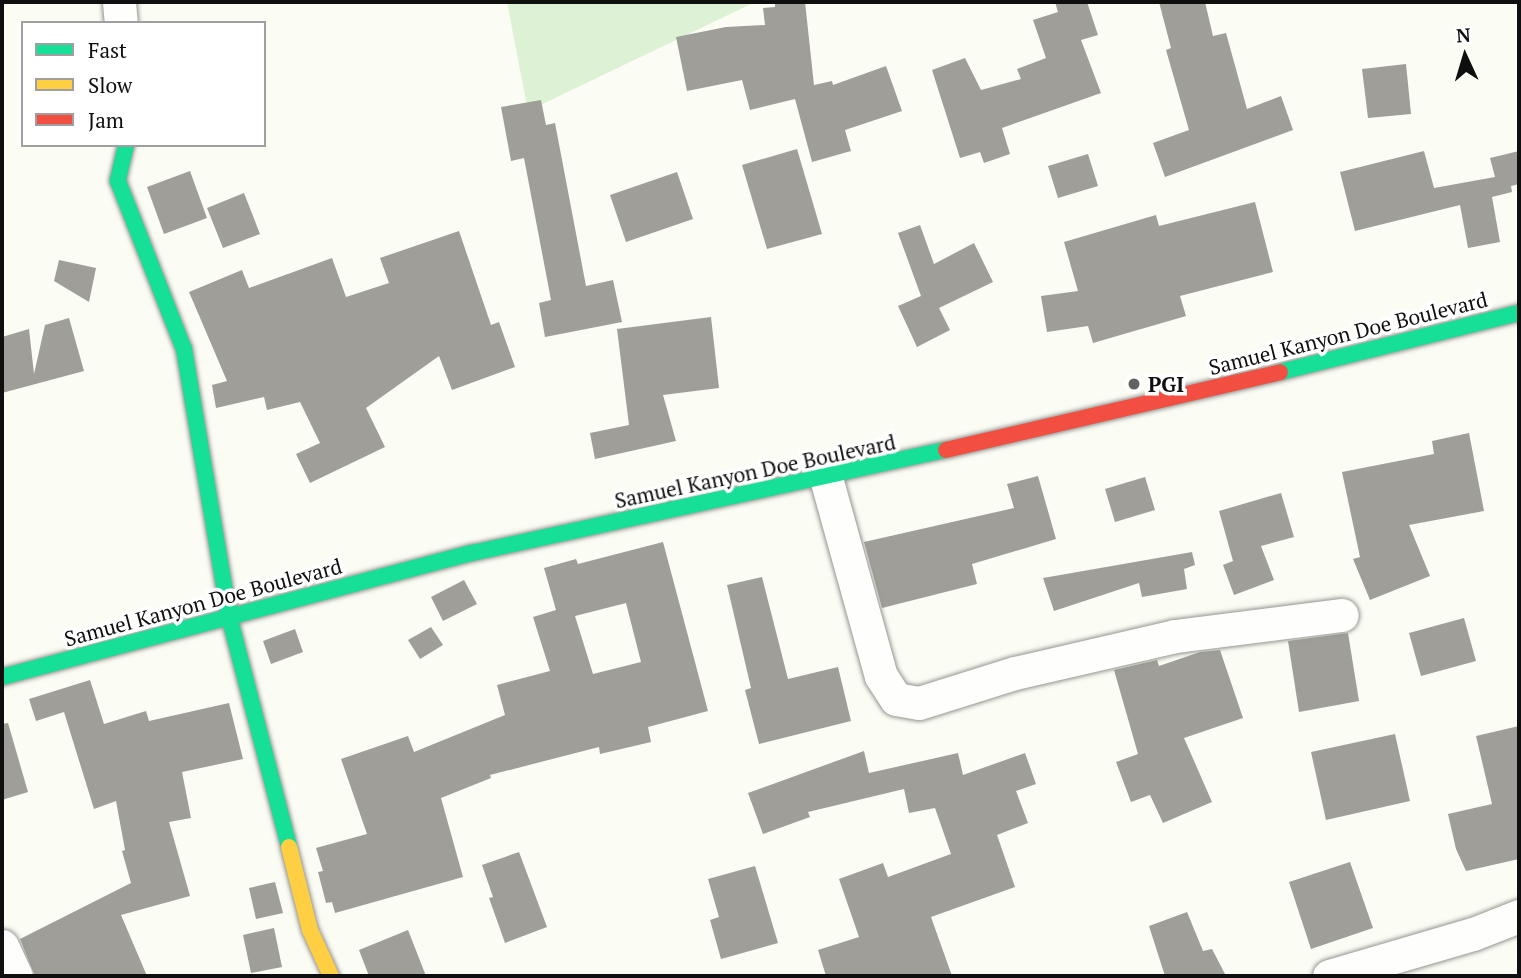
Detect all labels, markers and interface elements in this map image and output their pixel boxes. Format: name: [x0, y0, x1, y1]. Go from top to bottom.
legend: [21, 21, 266, 147]
north arrow: [1430, 21, 1500, 91]
text: N: [1455, 22, 1472, 48]
text: Fast: [88, 36, 127, 64]
text: Slow: [88, 71, 132, 99]
text: Jam: [88, 106, 124, 134]
street label: Samuel Kanyon Doe Boulevard: [1206, 286, 1490, 380]
place label: PGI: [1148, 371, 1184, 397]
marker: PGI: [1126, 376, 1142, 392]
street label: Samuel Kanyon Doe Boulevard: [612, 429, 898, 513]
street label: Samuel Kanyon Doe Boulevard: [61, 553, 345, 651]

